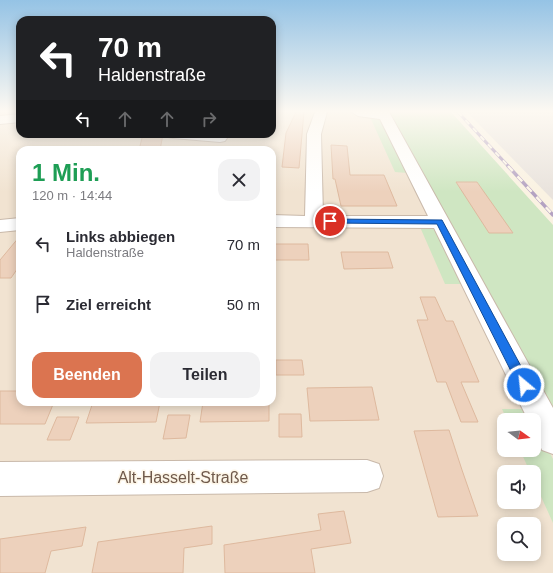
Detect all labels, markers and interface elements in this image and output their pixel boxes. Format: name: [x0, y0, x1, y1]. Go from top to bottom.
icon: left: [32, 32, 84, 84]
text: 70 m: [98, 32, 162, 63]
text: Haldenstraße: [98, 65, 206, 85]
icon: left: [72, 108, 94, 130]
icon: ahead: [114, 108, 136, 130]
icon: ahead: [156, 108, 178, 130]
icon: right: [198, 108, 220, 130]
text: 1 Min.: [32, 159, 100, 186]
button: close: [218, 159, 260, 201]
text: 120 m · 14:44: [32, 188, 112, 203]
pin: [313, 204, 347, 238]
icon: arrive: [319, 210, 341, 232]
text: Links abbiegen: [66, 228, 175, 245]
icon: left: [32, 233, 54, 255]
text: 70 m: [227, 236, 260, 253]
text: Haldenstraße: [66, 245, 144, 260]
icon: arrive: [32, 293, 54, 315]
text: Ziel erreicht: [66, 296, 151, 313]
text: 50 m: [227, 296, 260, 313]
button: Beenden: [32, 352, 142, 398]
button: Teilen: [150, 352, 260, 398]
position arrow: [503, 364, 545, 406]
north arrow: [497, 413, 541, 457]
map controls: [497, 413, 541, 561]
button: sound: [497, 465, 541, 509]
street label: Alt-Hasselt-Straße: [118, 469, 248, 486]
button: search: [497, 517, 541, 561]

